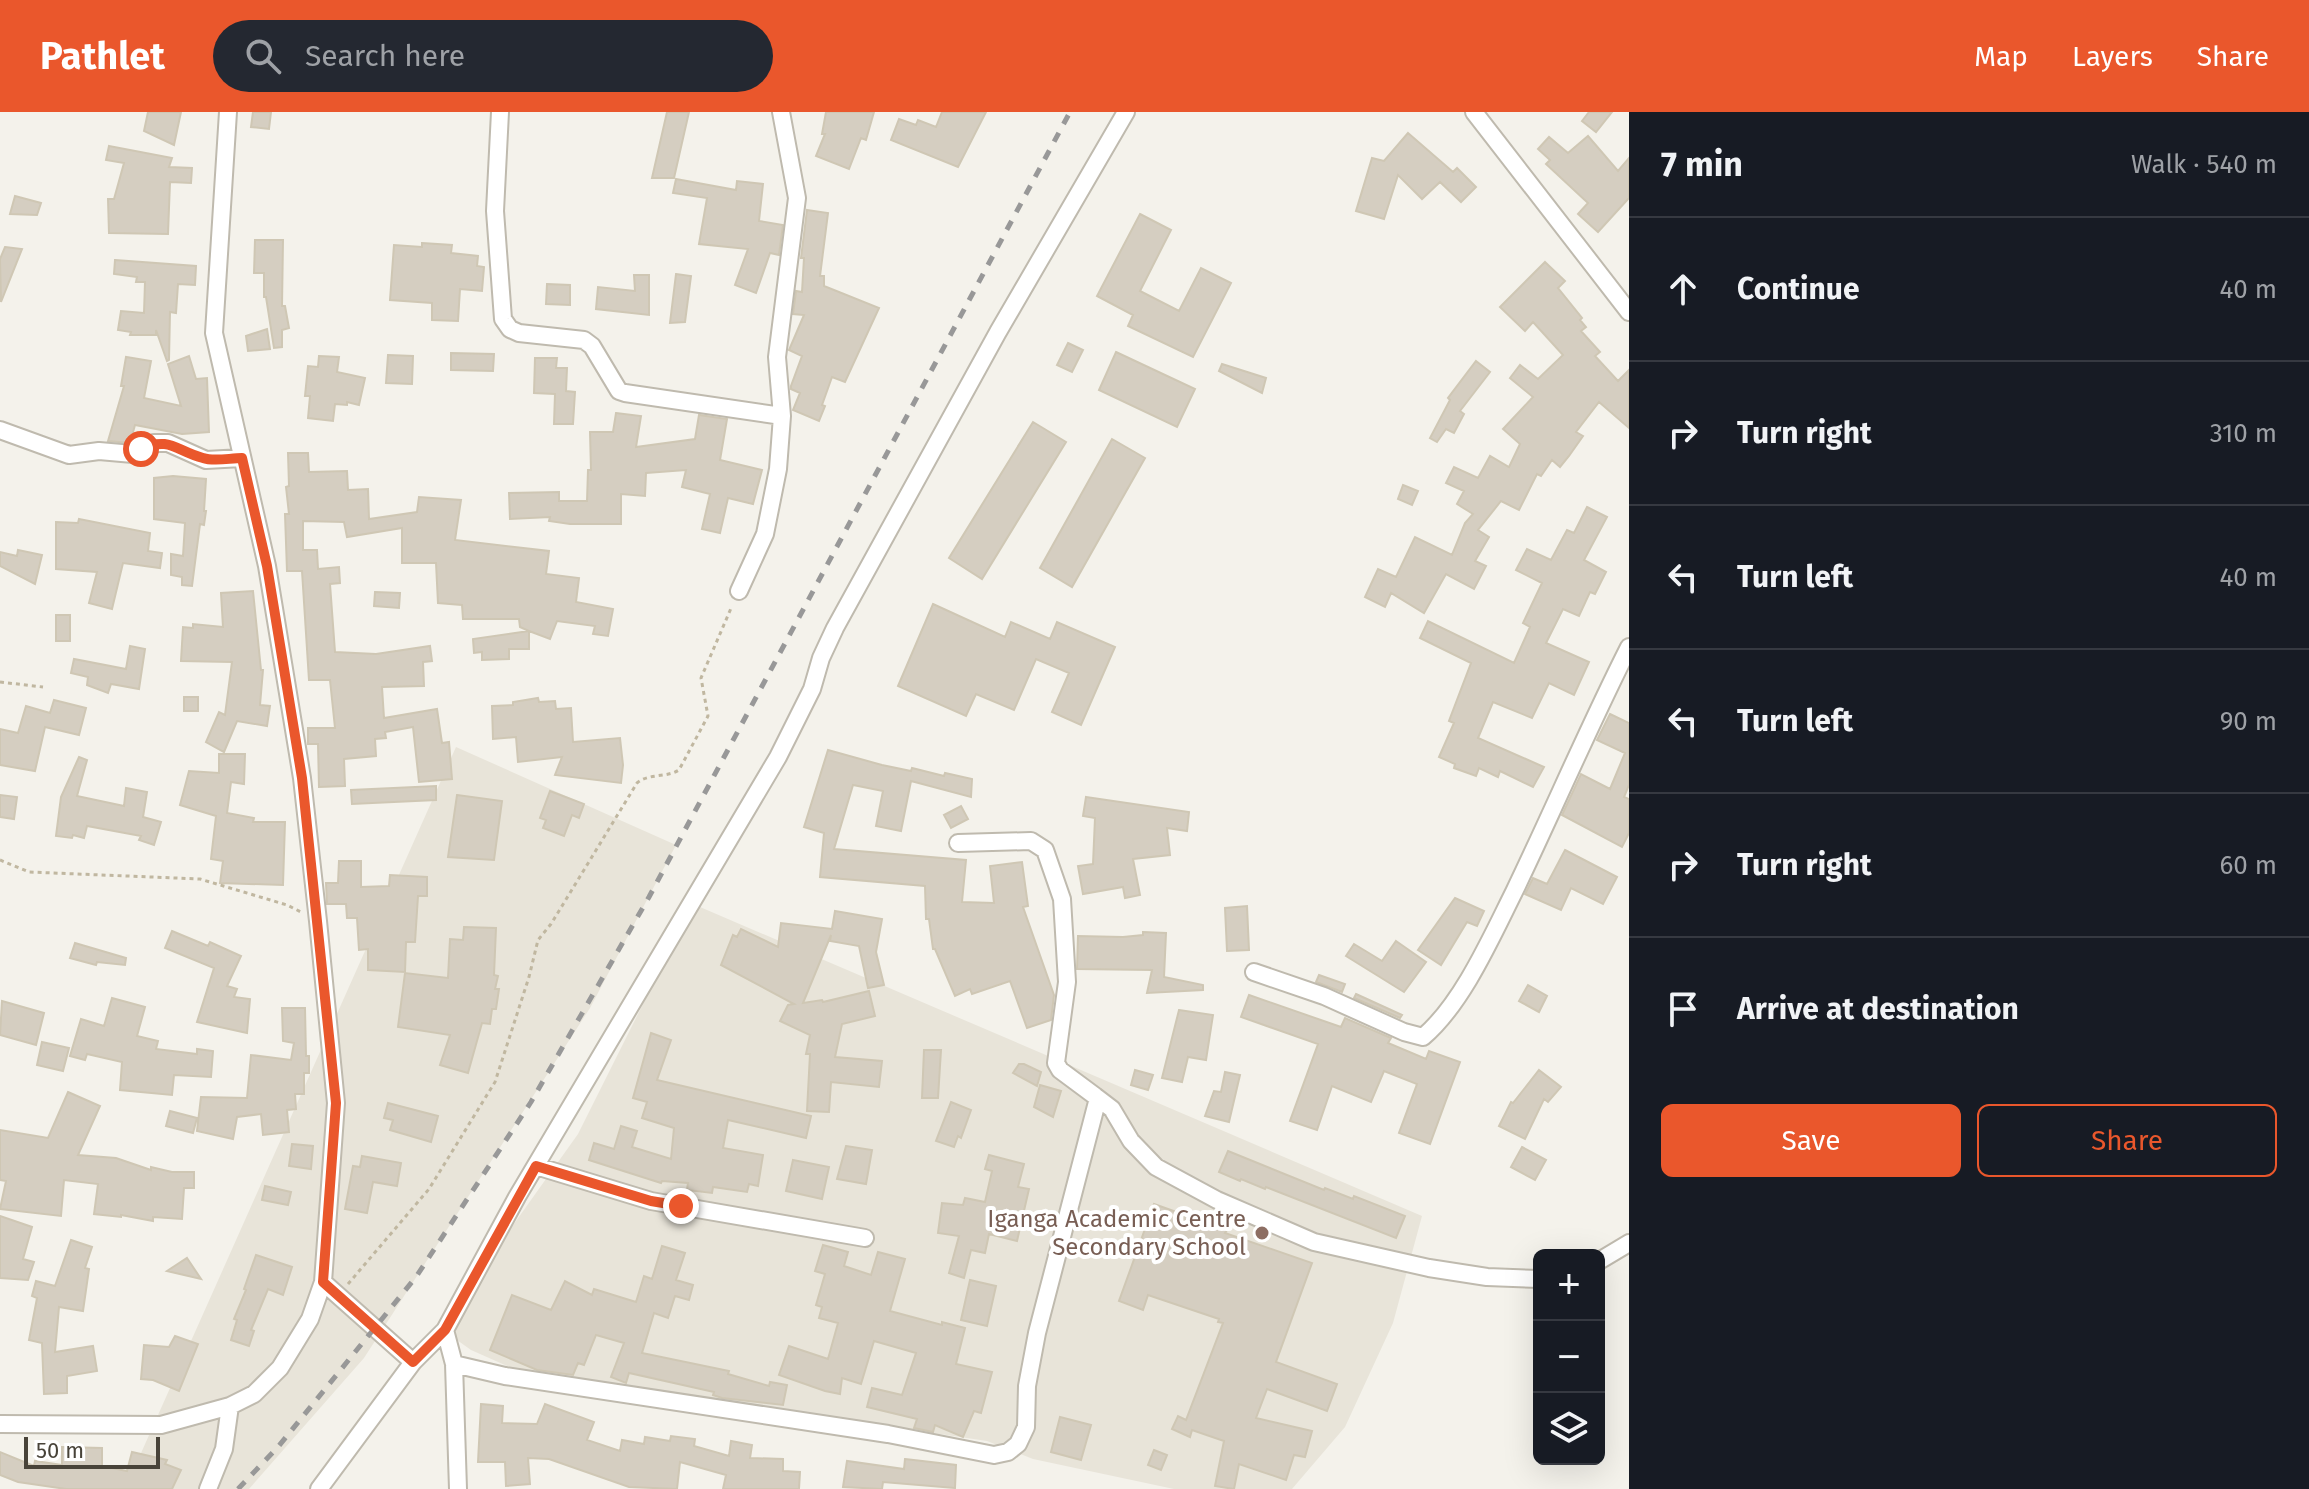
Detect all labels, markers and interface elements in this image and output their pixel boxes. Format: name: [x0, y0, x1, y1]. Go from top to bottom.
search box: [213, 20, 773, 92]
text: Pathlet: [40, 33, 165, 79]
icon: search: [241, 34, 285, 78]
text: Search here: [305, 38, 465, 74]
text: Map: [1974, 40, 2028, 73]
text: Layers: [2072, 40, 2153, 73]
text: Share: [2197, 40, 2269, 73]
text: 7 min: [1661, 144, 1743, 185]
text: Walk · 540 m: [2131, 149, 2277, 180]
icon: ahead: [1661, 267, 1705, 311]
text: Continue: [1737, 271, 1860, 307]
text: 40 m: [2219, 274, 2277, 305]
icon: right: [1661, 411, 1705, 455]
text: Turn right: [1737, 415, 1872, 451]
text: 310 m: [2210, 418, 2277, 449]
route start: [123, 431, 159, 467]
icon: left: [1661, 555, 1705, 599]
text: Turn left: [1737, 559, 1853, 595]
text: 40 m: [2219, 562, 2277, 593]
icon: left: [1661, 699, 1705, 743]
text: Turn left: [1737, 703, 1853, 739]
text: 90 m: [2220, 706, 2277, 737]
icon: right: [1661, 843, 1705, 887]
text: Turn right: [1737, 847, 1872, 883]
text: 60 m: [2219, 850, 2277, 881]
icon: arrive: [1661, 987, 1705, 1031]
text: Arrive at destination: [1737, 991, 2019, 1027]
button: Save: [1661, 1104, 1961, 1177]
button: Share: [1977, 1104, 2277, 1177]
route end: [663, 1188, 699, 1224]
place label: Iganga Academic Centre Secondary School: [987, 1205, 1246, 1261]
marker: Iganga Academic Centre Secondary School: [1253, 1224, 1271, 1242]
map controls: [1533, 1249, 1605, 1465]
button: +: [1533, 1249, 1605, 1321]
button: −: [1533, 1321, 1605, 1393]
button: layers: [1533, 1393, 1605, 1465]
scale bar: [24, 1433, 160, 1469]
text: 50 m: [36, 1437, 84, 1464]

